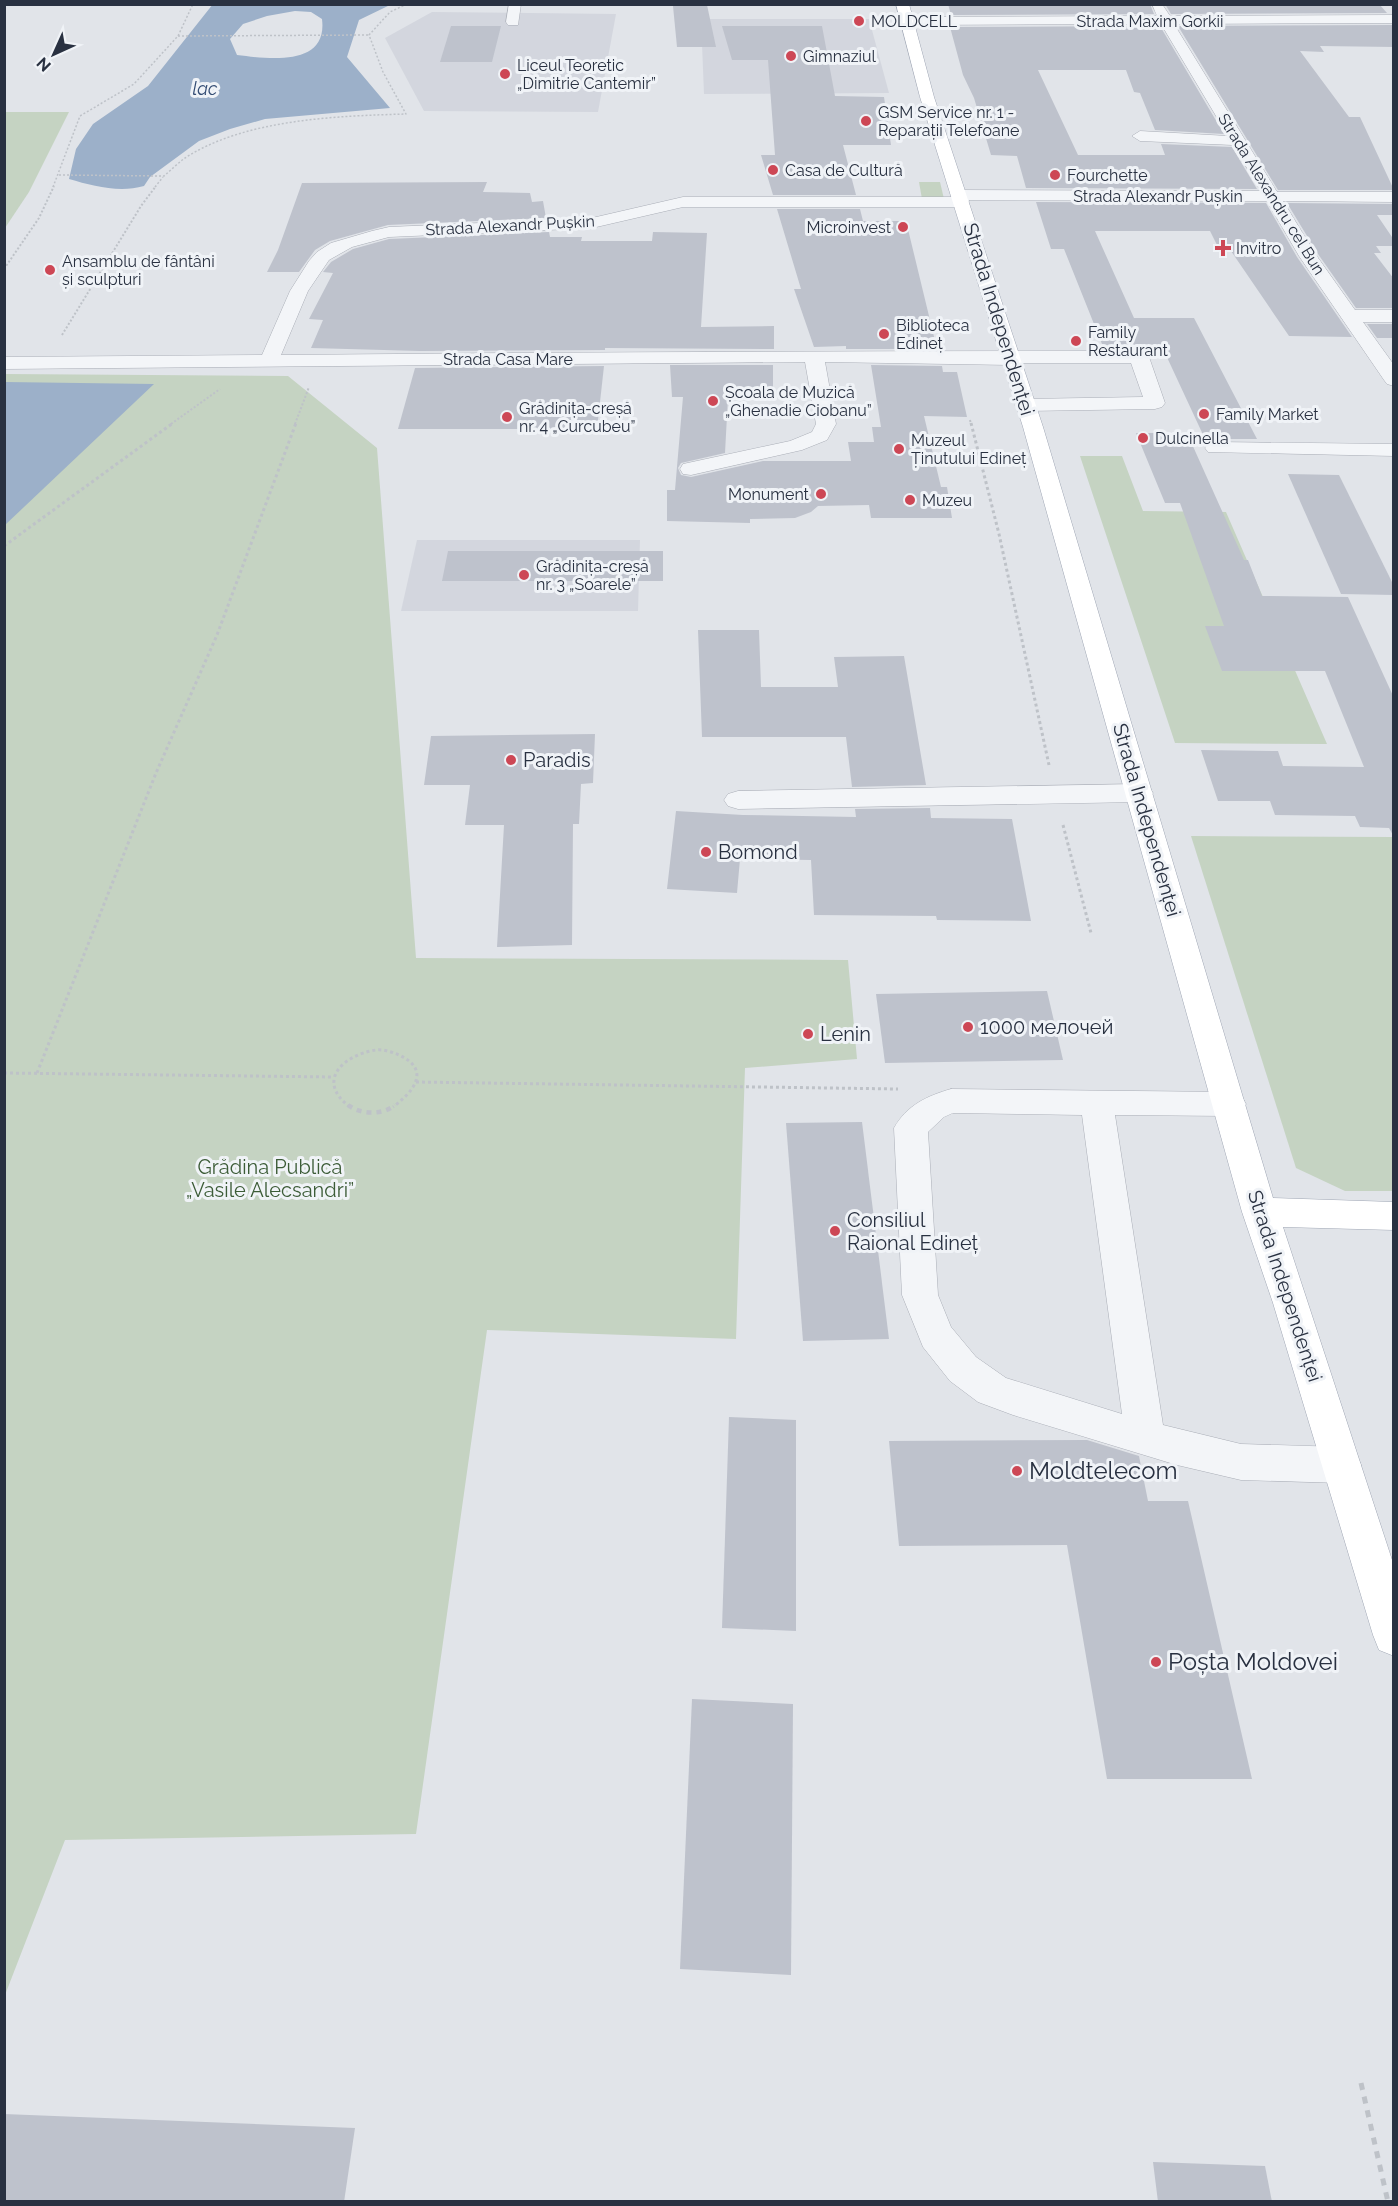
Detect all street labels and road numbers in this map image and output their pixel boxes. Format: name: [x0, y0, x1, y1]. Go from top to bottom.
street label: Strada Maxim Gorkii: [1076, 12, 1224, 31]
street label: Strada Alexandru cel Bun: [1214, 110, 1329, 278]
street label: Strada Alexandr Pușkin: [1073, 187, 1243, 206]
street label: Strada Alexandr Pușkin: [425, 212, 595, 239]
street label: Strada Independenței: [958, 220, 1040, 418]
street label: Strada Casa Mare: [443, 350, 573, 369]
street label: Strada Independenței: [1108, 721, 1186, 919]
street label: Strada Independenței: [1243, 1187, 1327, 1385]

